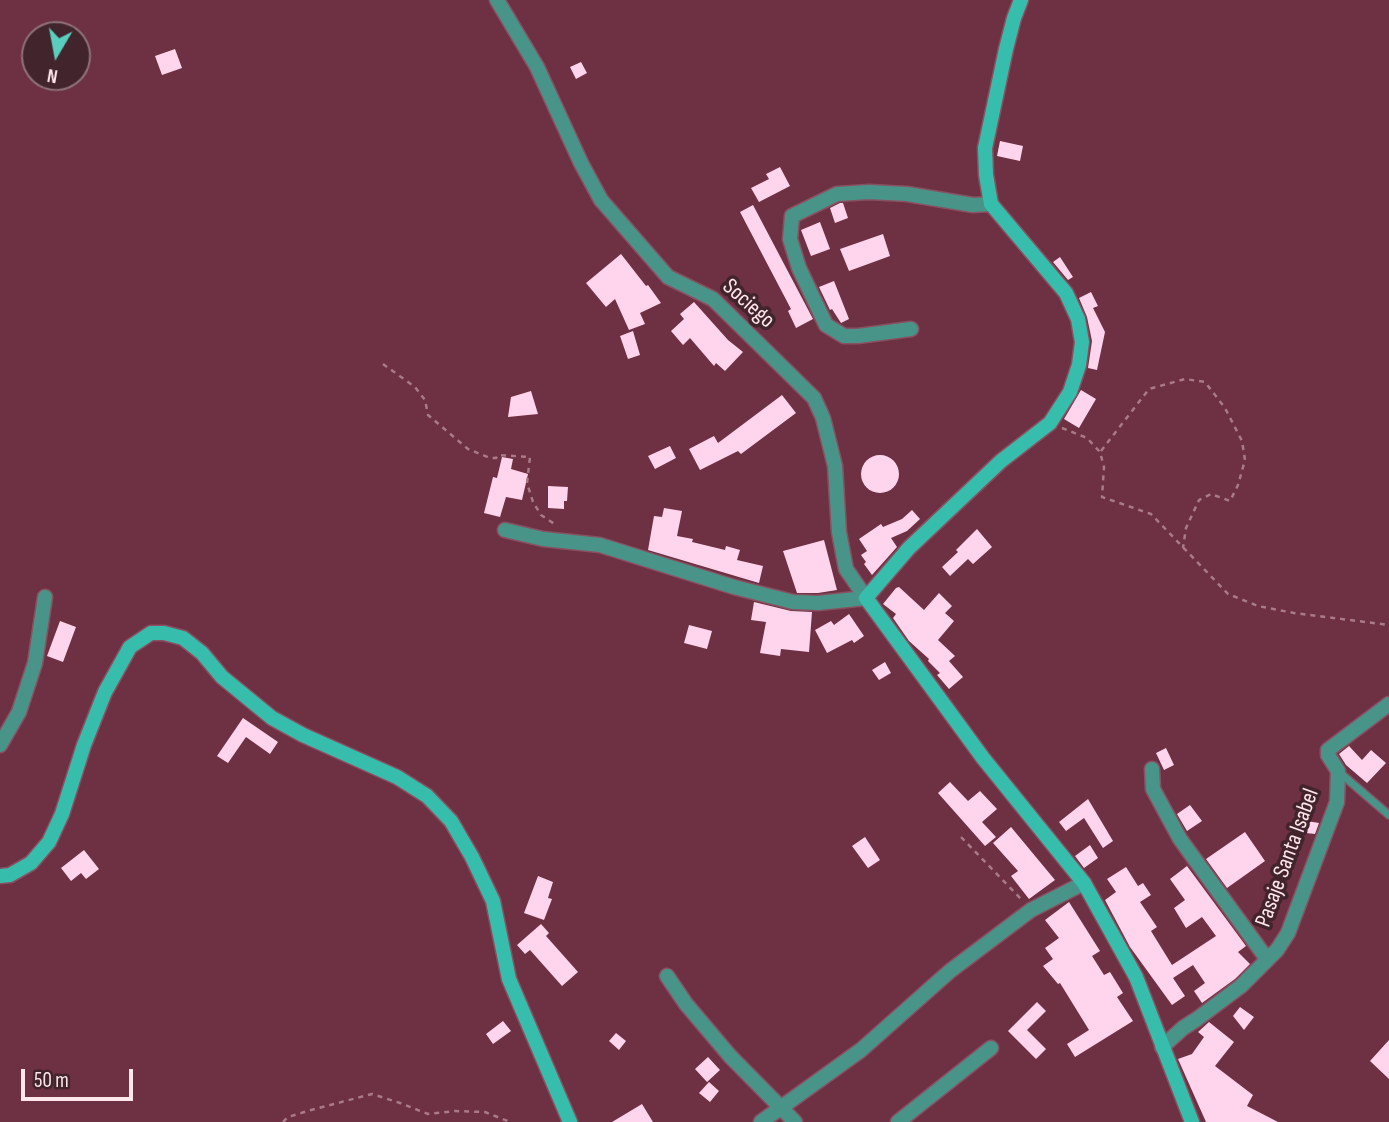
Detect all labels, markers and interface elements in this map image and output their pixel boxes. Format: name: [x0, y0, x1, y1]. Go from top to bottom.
north arrow: [21, 21, 91, 91]
text: N: [46, 63, 60, 87]
street label: Sociego: [716, 273, 780, 335]
street label: Pasaje Santa Isabel: [1250, 785, 1326, 931]
scale bar: [24, 1056, 136, 1100]
text: 50 m: [34, 1068, 69, 1093]

